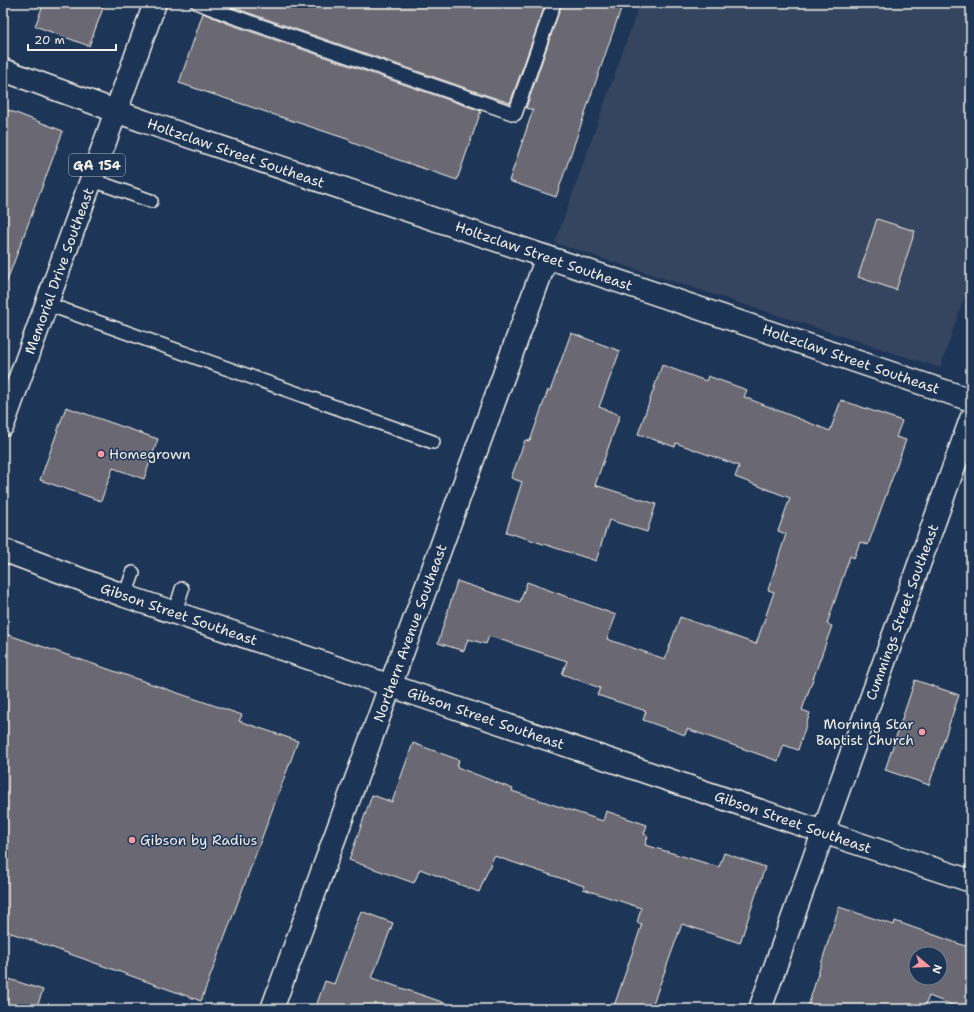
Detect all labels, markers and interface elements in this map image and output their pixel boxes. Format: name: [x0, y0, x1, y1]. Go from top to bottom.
scale bar: [28, 26, 116, 52]
text: 20 m: [34, 32, 65, 48]
street label: Holtzclaw Street Southeast: [145, 114, 327, 192]
road number: GA 154: [69, 154, 125, 176]
street label: Memorial Drive Southeast: [20, 185, 98, 357]
street label: Holtzclaw Street Southeast: [453, 217, 635, 295]
street label: Holtzclaw Street Southeast: [760, 320, 942, 398]
place label: Homegrown: [109, 445, 191, 463]
marker: Homegrown: [96, 449, 106, 459]
street label: Cummings Street Southeast: [862, 521, 942, 703]
street label: Northern Avenue Southeast: [369, 541, 451, 725]
street label: Gibson Street Southeast: [98, 579, 260, 649]
street label: Gibson Street Southeast: [405, 683, 567, 753]
place label: Morning Star Baptist Church: [816, 715, 914, 749]
marker: Morning Star Baptist Church: [917, 727, 927, 737]
street label: Gibson Street Southeast: [712, 787, 874, 857]
place label: Gibson by Radius: [140, 831, 258, 849]
marker: Gibson by Radius: [127, 835, 137, 845]
north arrow: [908, 946, 948, 986]
text: N: [928, 963, 945, 976]

